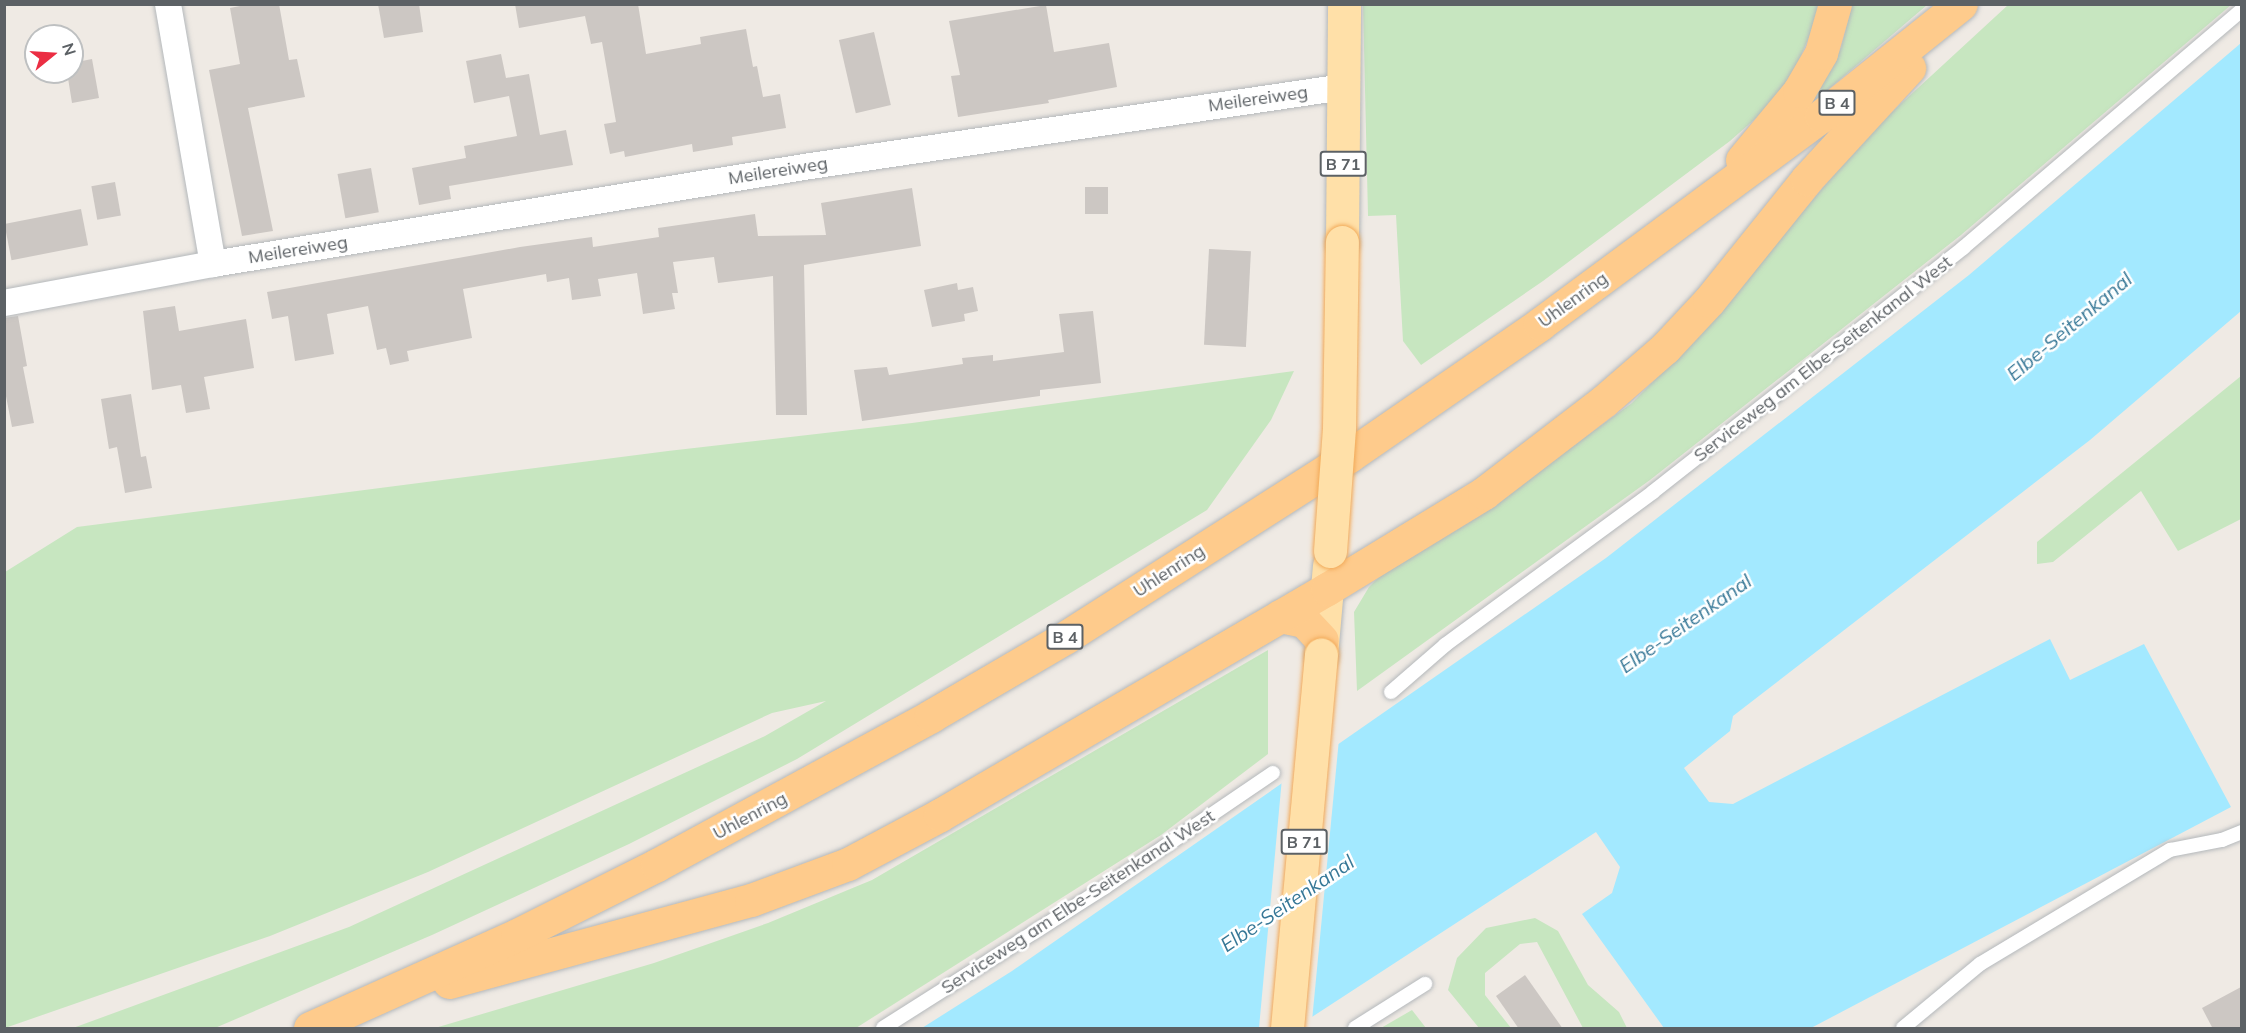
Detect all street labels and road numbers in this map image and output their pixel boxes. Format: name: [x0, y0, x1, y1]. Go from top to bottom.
street label: Meilereiweg: [1207, 81, 1309, 117]
road number: B 4: [1818, 90, 1856, 116]
road number: B 71: [1319, 151, 1367, 177]
street label: Meilereiweg: [727, 152, 829, 190]
street label: Meilereiweg: [247, 231, 349, 269]
street label: Serviceweg am Elbe-Seitenkanal West: [1690, 252, 1956, 466]
street label: Uhlenring: [1534, 268, 1612, 332]
street label: Uhlenring: [1129, 540, 1209, 602]
road number: B 4: [1046, 624, 1084, 650]
street label: Uhlenring: [709, 788, 791, 844]
street label: Serviceweg am Elbe-Seitenkanal West: [937, 805, 1219, 999]
road number: B 71: [1280, 829, 1328, 855]

